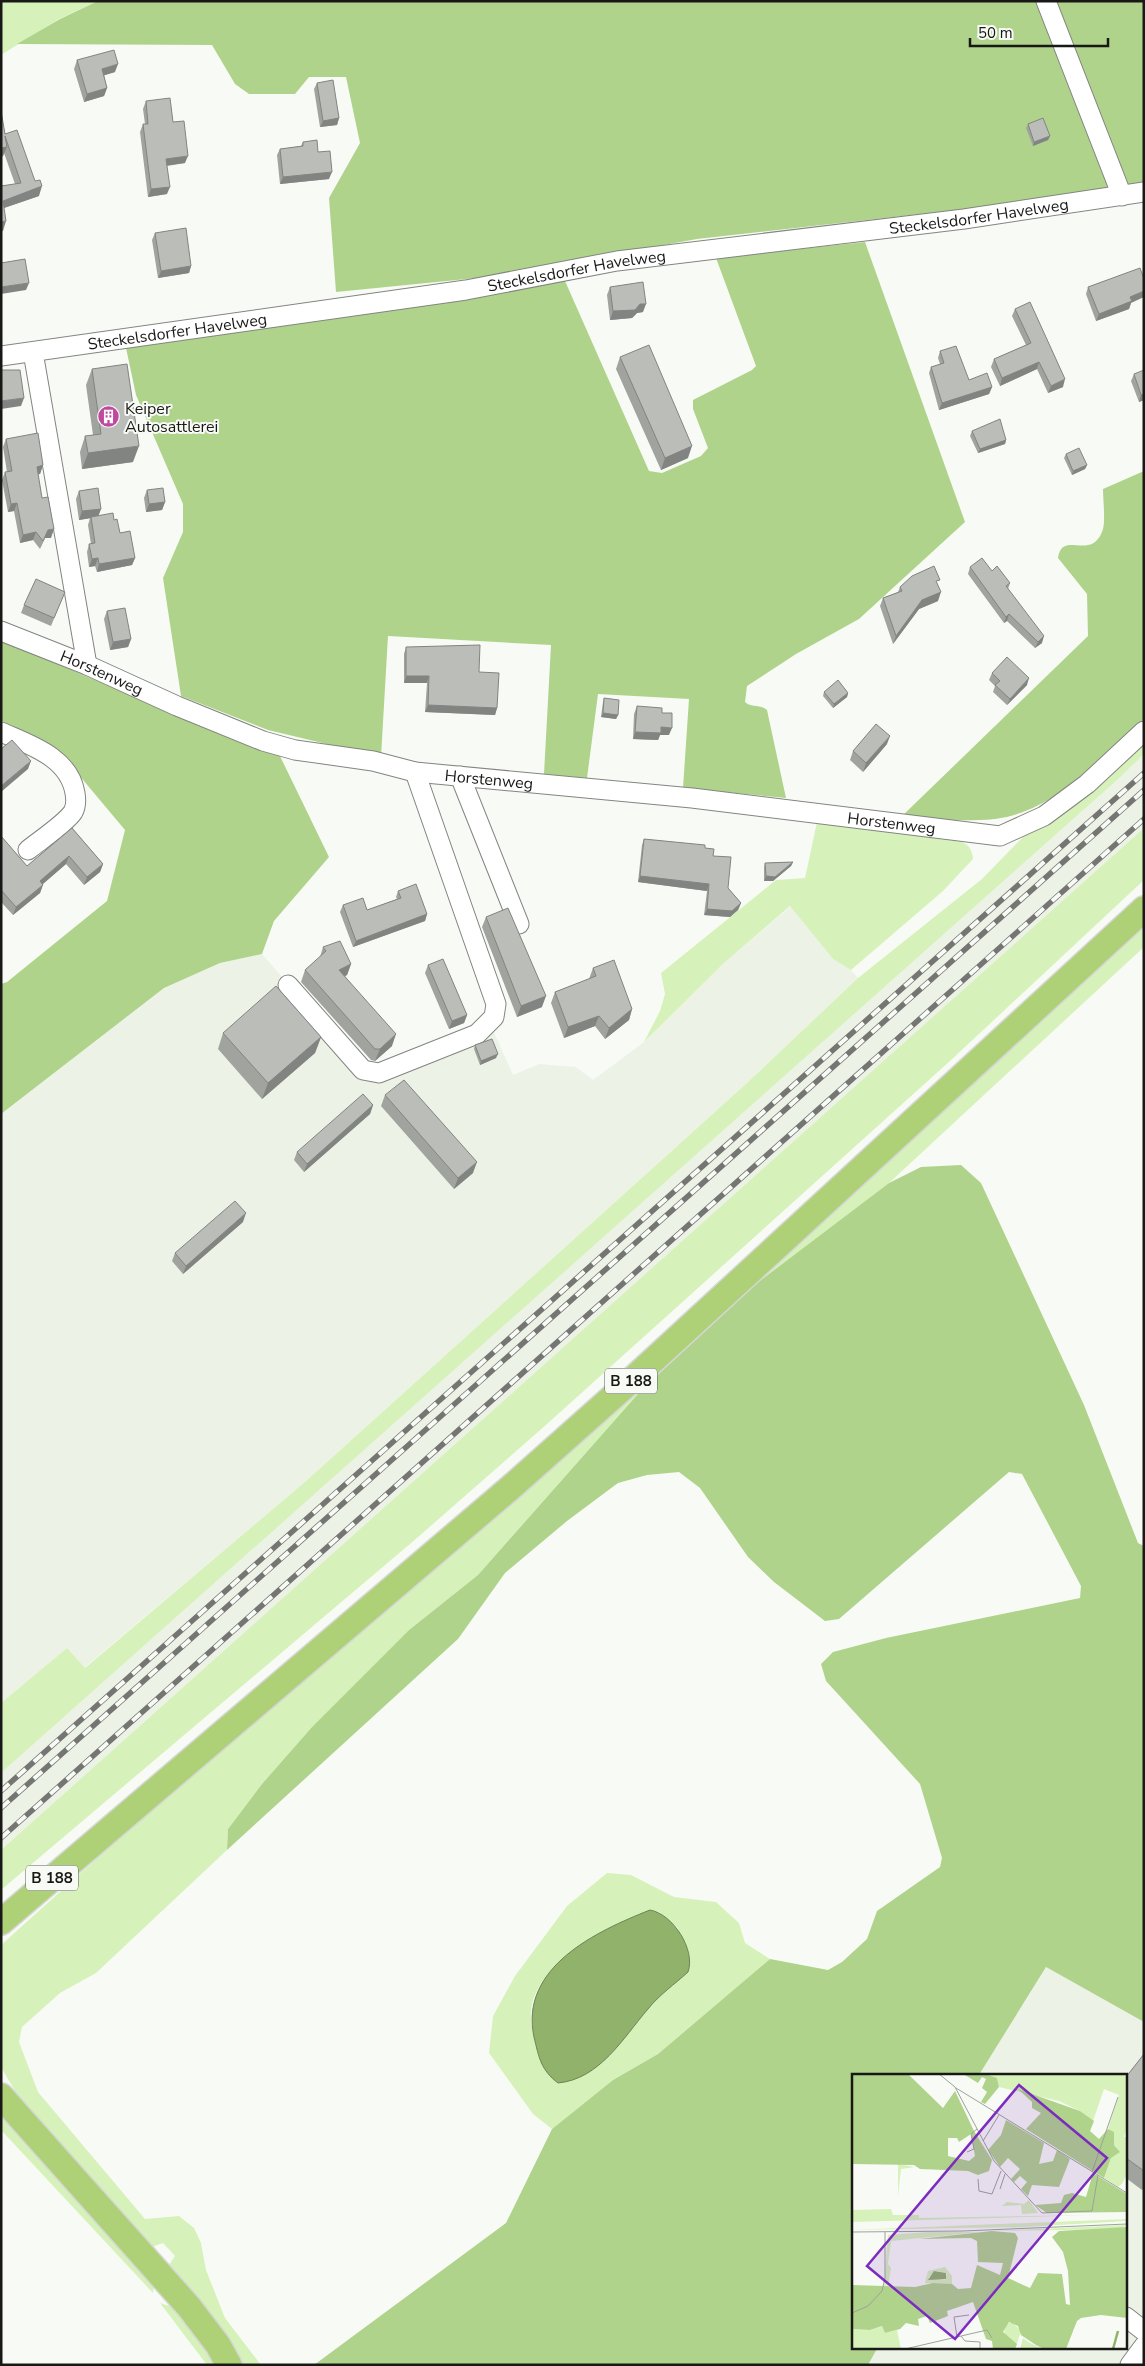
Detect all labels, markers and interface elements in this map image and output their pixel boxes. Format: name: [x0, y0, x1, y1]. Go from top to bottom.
scale bar: [970, 15, 1108, 47]
text: 50 m: [978, 23, 1013, 43]
street label: Steckelsdorfer Havelweg: [888, 193, 1070, 240]
street label: Steckelsdorfer Havelweg: [486, 245, 667, 298]
street label: Steckelsdorfer Havelweg: [86, 308, 268, 356]
place label: Keiper Autosattlerei: [125, 398, 218, 438]
building icon: Keiper Autosattlerei: [97, 405, 121, 429]
street label: Horstenweg: [57, 645, 147, 701]
street label: Horstenweg: [444, 765, 534, 795]
street label: Horstenweg: [846, 807, 937, 840]
road number: B 188: [605, 1368, 657, 1394]
road number: B 188: [26, 1866, 78, 1890]
inset map: [852, 2074, 1128, 2348]

